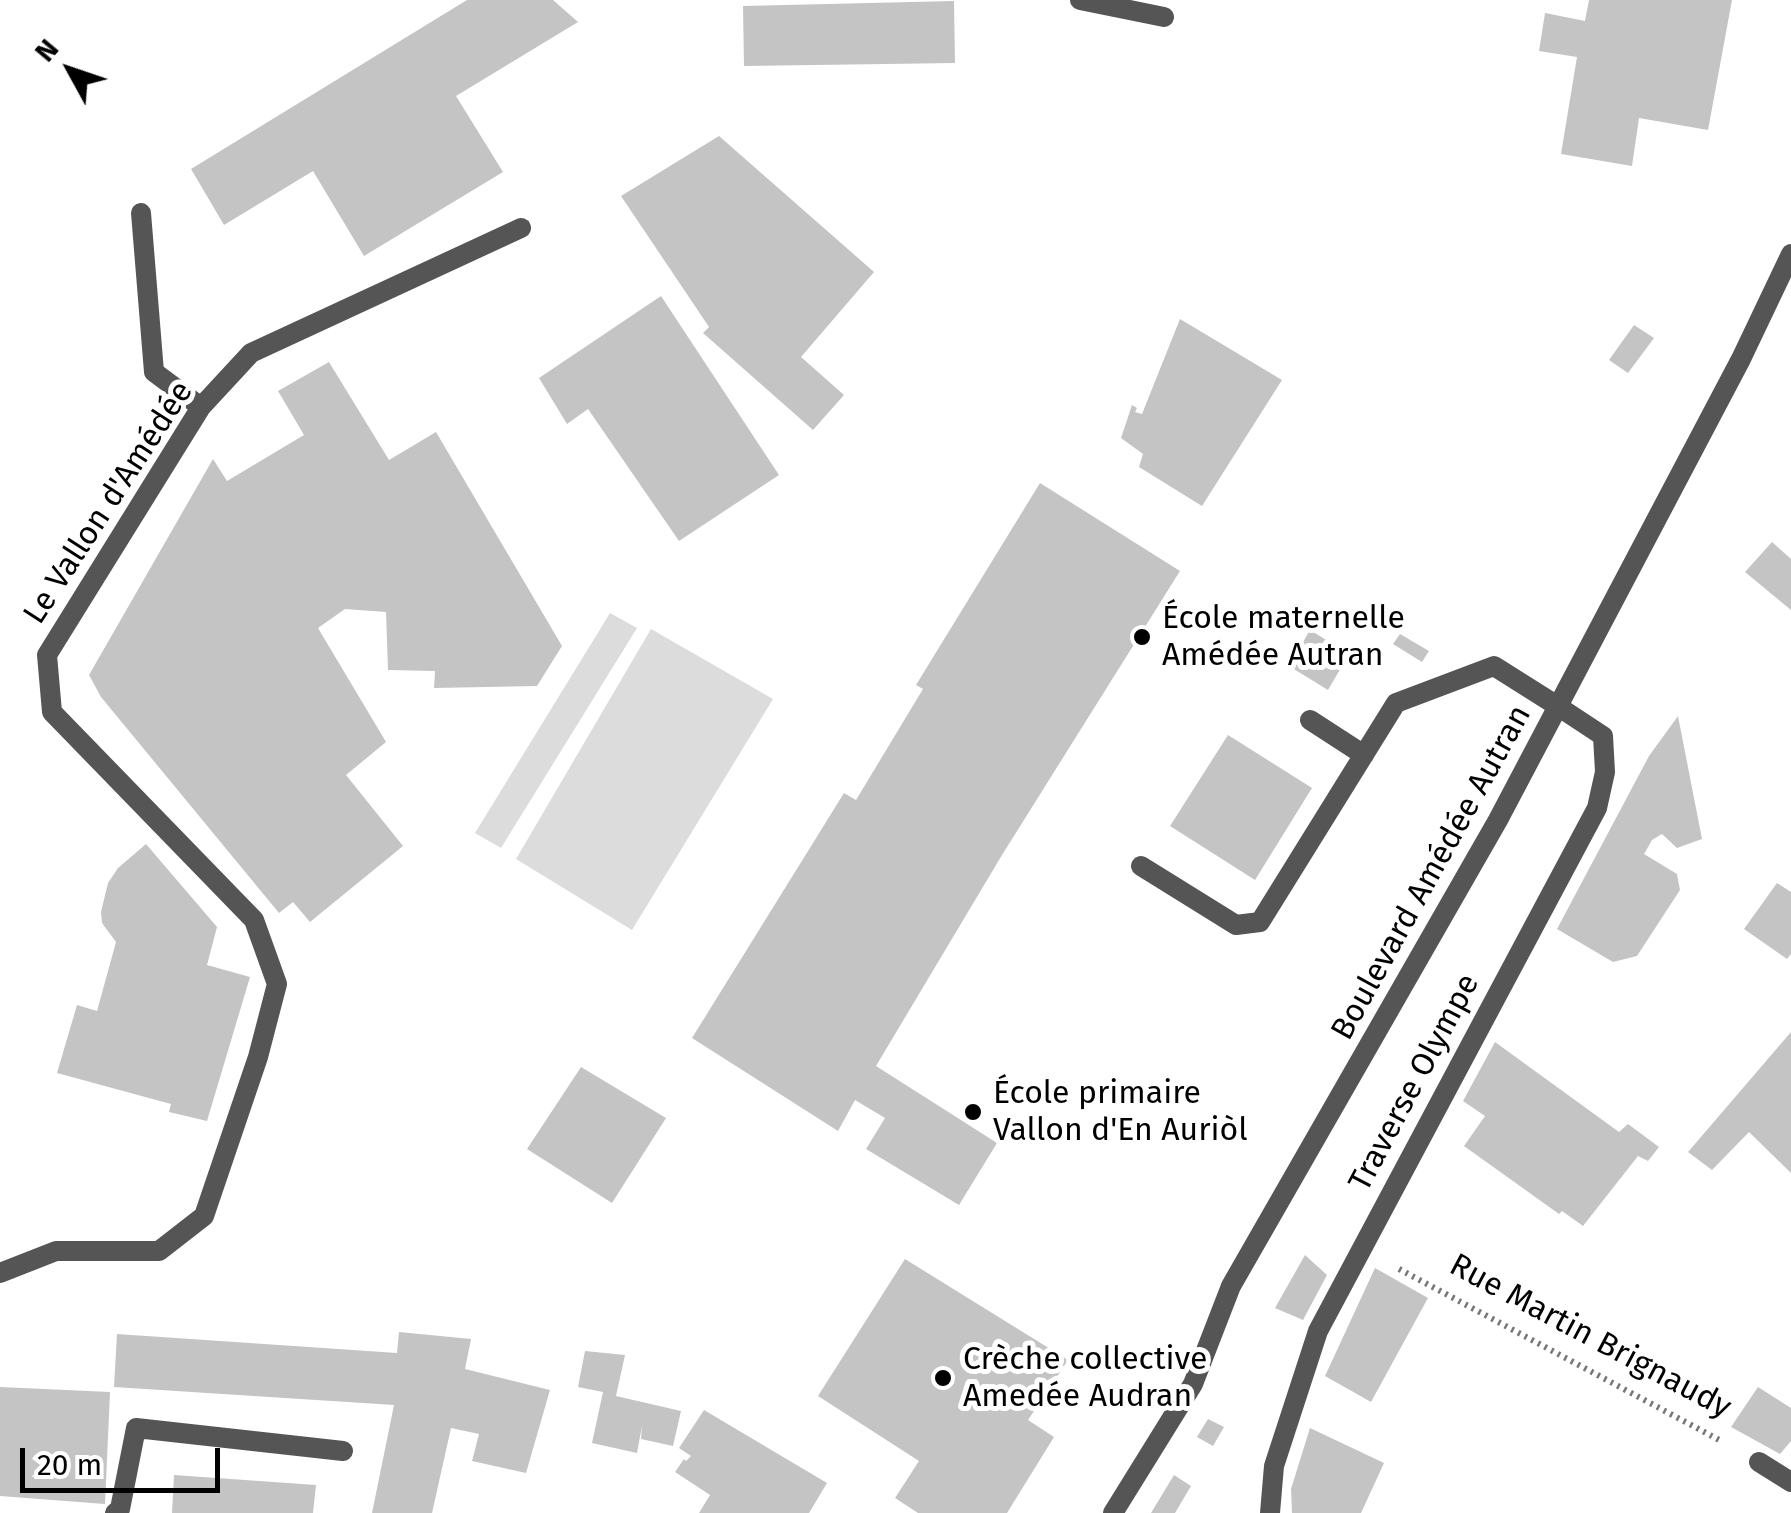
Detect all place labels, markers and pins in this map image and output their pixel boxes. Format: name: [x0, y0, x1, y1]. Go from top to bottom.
place label: École maternelle Amédée Autran: [1162, 600, 1405, 675]
marker: École maternelle Amédée Autran: [1131, 626, 1153, 648]
place label: École primaire Vallon d'En Auriòl: [993, 1075, 1248, 1150]
marker: École primaire Vallon d'En Auriòl: [962, 1101, 984, 1123]
place label: Crèche collective Amedée Audran: [963, 1341, 1208, 1416]
marker: Crèche collective Amedée Audran: [932, 1367, 954, 1389]

